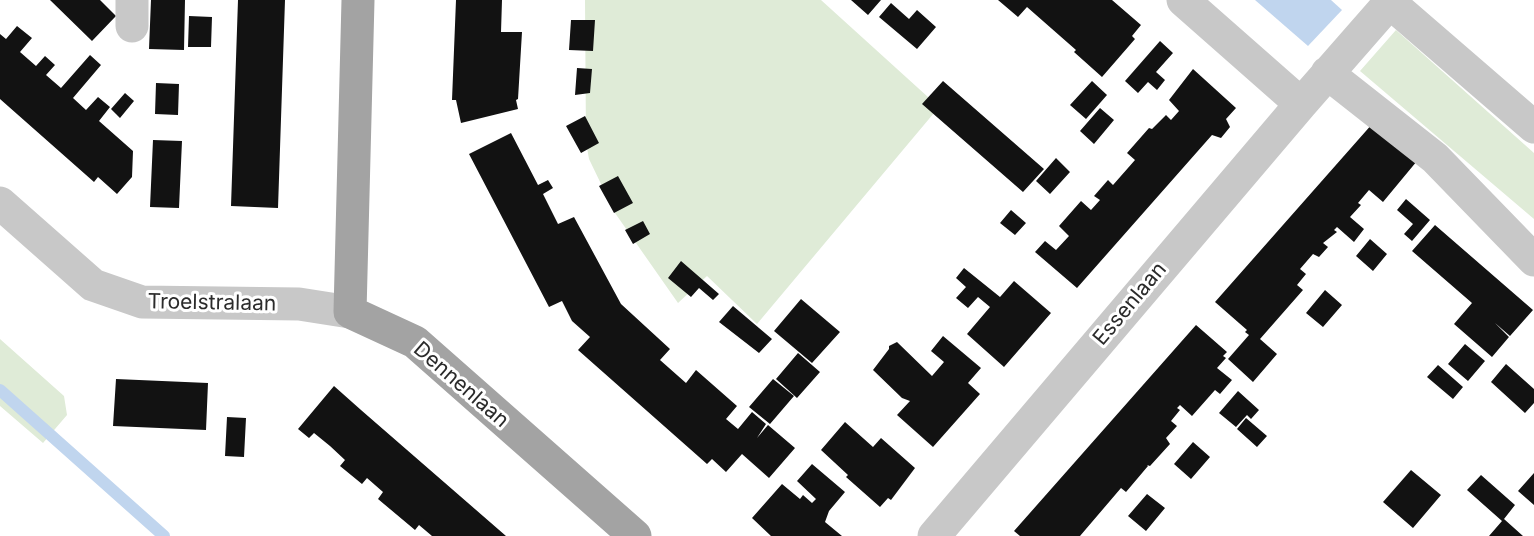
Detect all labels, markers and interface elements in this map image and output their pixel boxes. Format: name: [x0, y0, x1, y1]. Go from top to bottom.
street label: Essenlaan: [1088, 257, 1172, 351]
street label: Troelstralaan: [148, 289, 276, 317]
street label: Dennenlaan: [408, 337, 514, 433]

